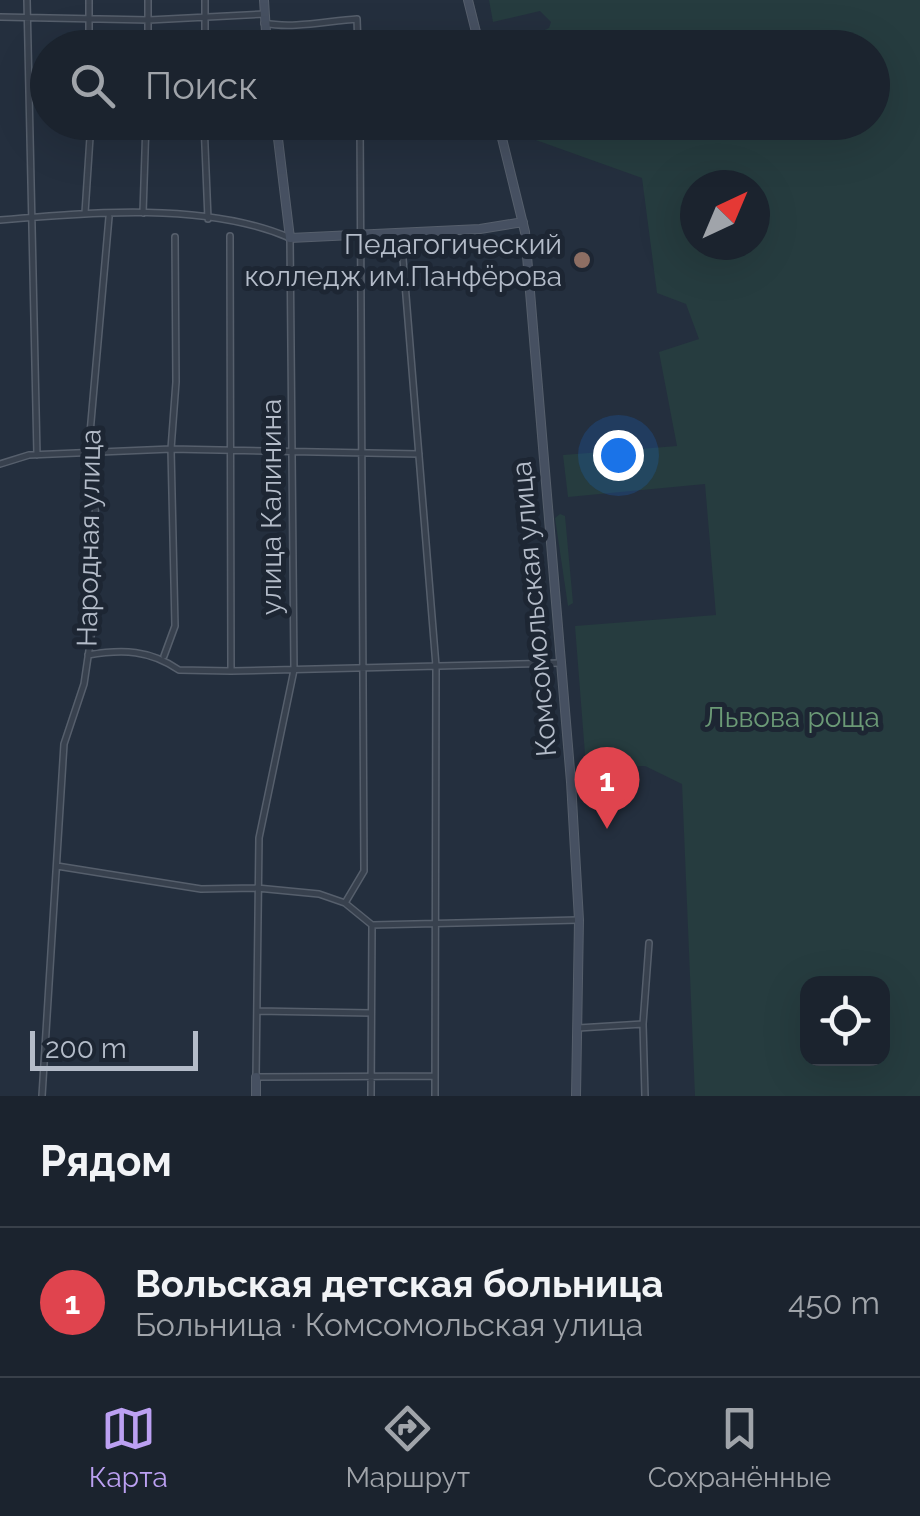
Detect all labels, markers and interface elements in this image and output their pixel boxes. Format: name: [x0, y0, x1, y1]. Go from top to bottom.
search box: [30, 30, 890, 140]
icon: search: [65, 58, 120, 113]
text: Поиск: [145, 63, 258, 108]
north arrow: [680, 170, 770, 260]
place label: Педагогический колледж им.Панфёрова: [244, 228, 562, 293]
marker: Педагогический колледж им.Панфёрова: [571, 249, 593, 271]
street label: улица Калинина: [255, 399, 288, 615]
street label: Народная улица: [71, 429, 107, 647]
your location: [593, 430, 644, 481]
street label: Комсомольская улица: [505, 460, 563, 758]
park label: Львова роща: [704, 701, 880, 734]
pin: 1: [574, 746, 640, 829]
map controls: [800, 976, 890, 1066]
button: locate: [800, 976, 890, 1066]
scale bar: [30, 1026, 198, 1070]
text: 200 m: [45, 1032, 127, 1065]
text: Рядом: [40, 1137, 172, 1186]
text: Вольская детская больница: [135, 1261, 663, 1306]
text: 1: [65, 1284, 80, 1321]
text: 450 m: [788, 1284, 880, 1321]
text: Больница · Комсомольская улица: [135, 1306, 643, 1343]
tab: Карта: [89, 1401, 168, 1494]
tab: Маршрут: [345, 1401, 470, 1494]
tab: Сохранённые: [648, 1401, 831, 1494]

